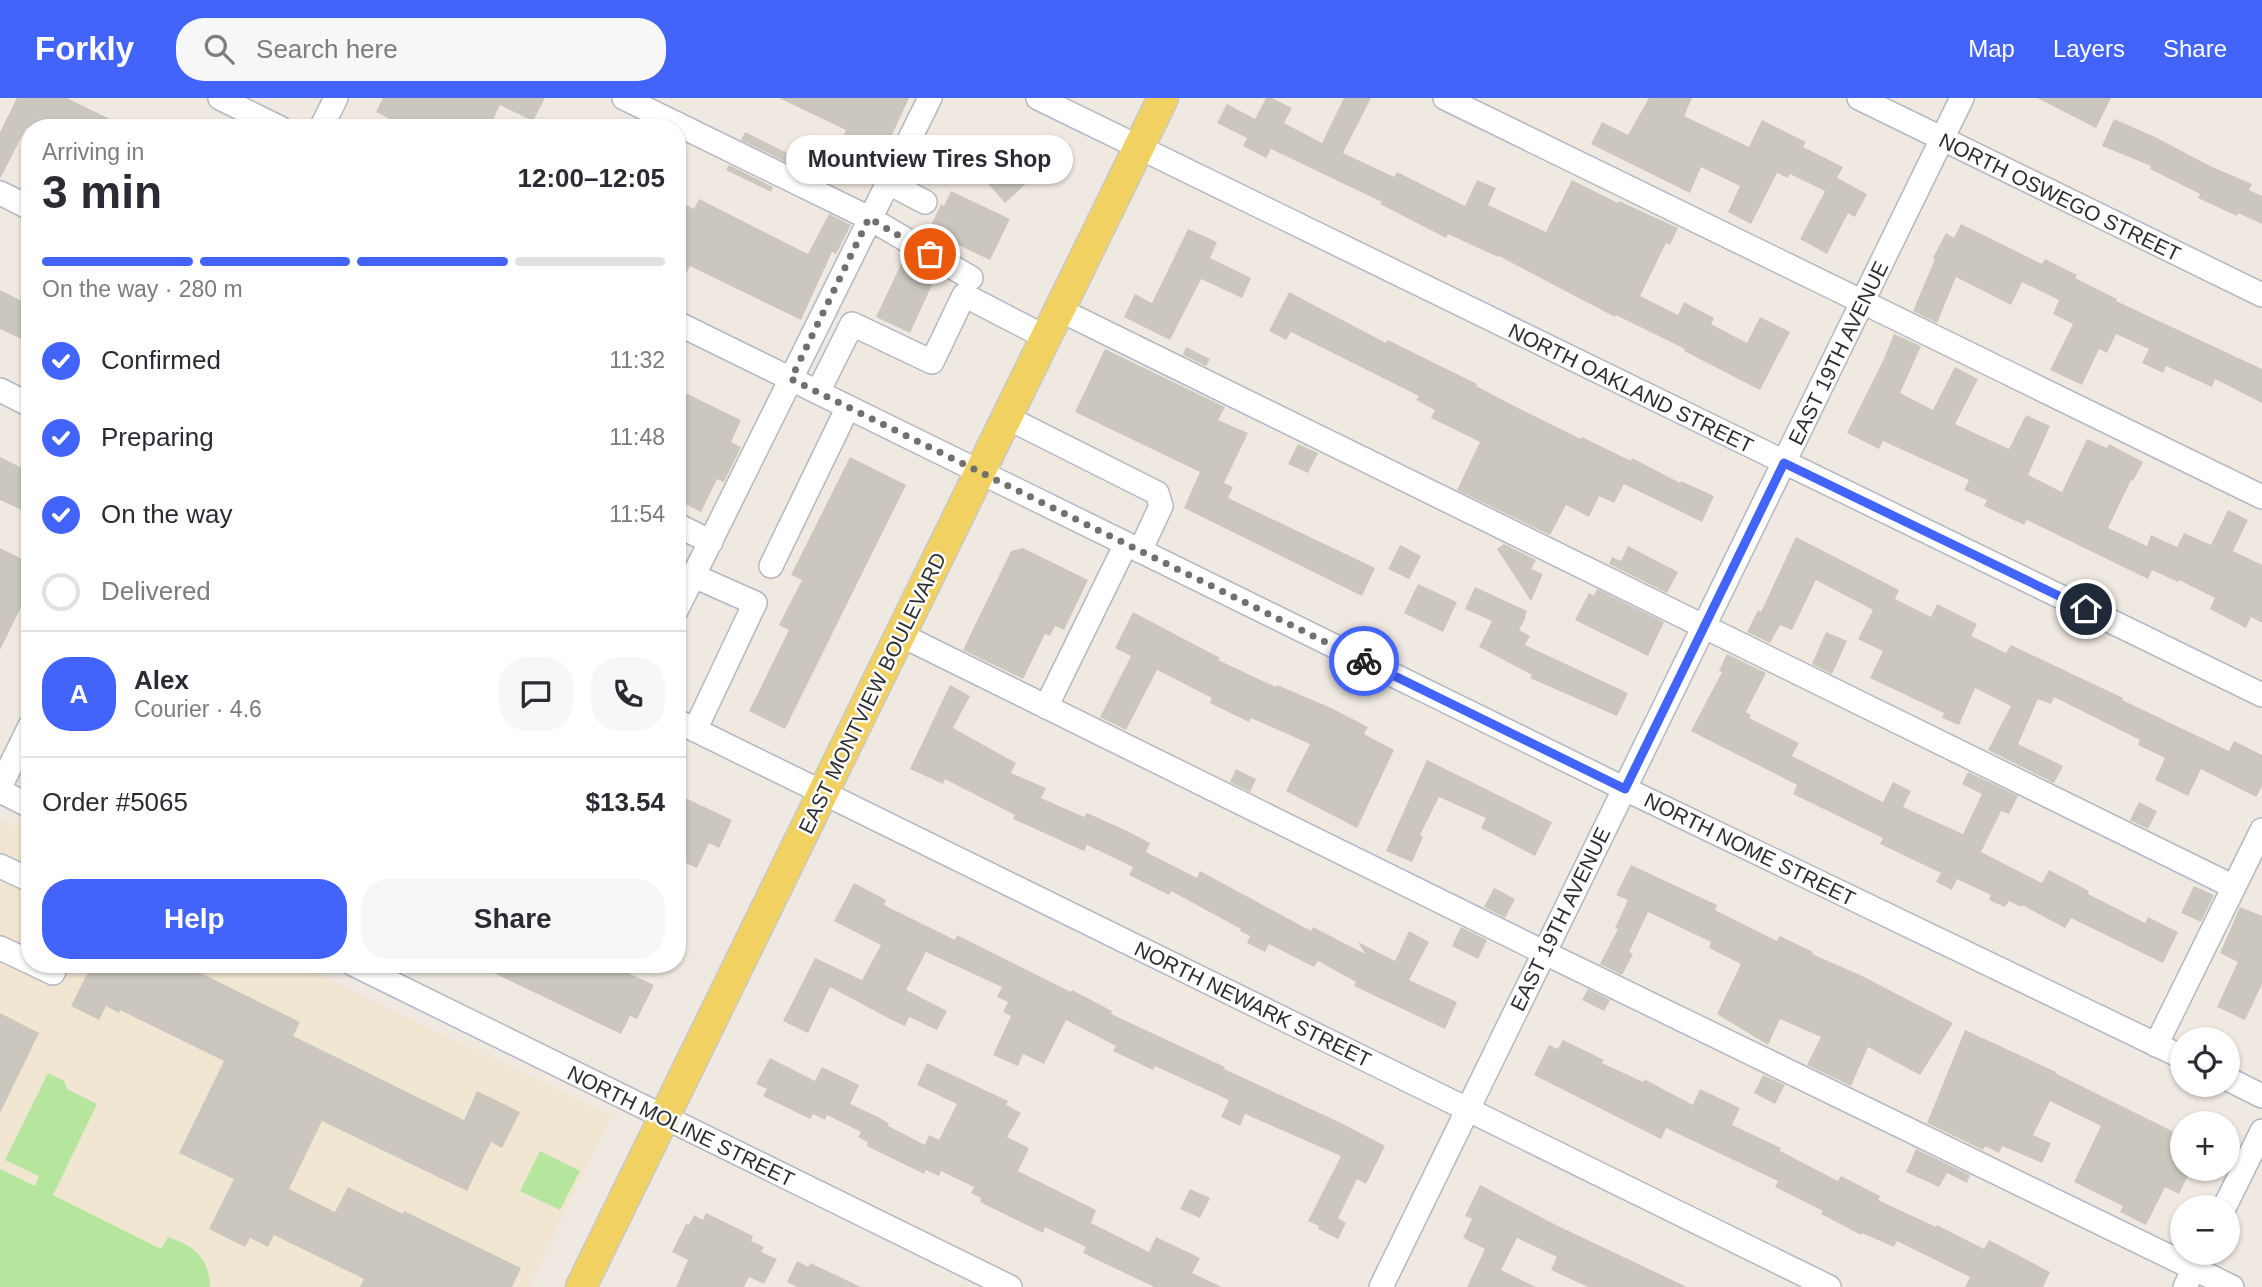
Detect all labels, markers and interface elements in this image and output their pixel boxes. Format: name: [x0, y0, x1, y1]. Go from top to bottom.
search box: [176, 18, 666, 81]
text: Forkly: [35, 30, 134, 67]
icon: search: [200, 30, 238, 68]
text: Search here: [256, 34, 398, 64]
text: Map: [1968, 35, 2015, 62]
text: Layers: [2053, 35, 2125, 62]
text: Share: [2163, 35, 2227, 62]
street label: NORTH OSWEGO STREET: [1936, 128, 2185, 266]
callout: Mountview Tires Shop: [786, 135, 1074, 184]
text: Arriving in: [42, 139, 144, 165]
text: Mountview Tires Shop: [808, 146, 1051, 172]
text: 12:00–12:05: [518, 163, 665, 193]
text: 3 min: [42, 166, 162, 218]
pin: [900, 224, 960, 284]
icon: bag: [911, 235, 949, 273]
street label: EAST 19TH AVENUE: [1784, 258, 1892, 448]
text: On the way · 280 m: [42, 276, 243, 302]
street label: NORTH OAKLAND STREET: [1505, 319, 1757, 457]
icon: check: [42, 342, 80, 380]
text: Confirmed: [101, 345, 221, 375]
text: 11:32: [609, 347, 665, 373]
icon: check: [42, 419, 80, 457]
text: Preparing: [101, 422, 214, 452]
text: 11:48: [609, 424, 665, 450]
icon: check: [42, 496, 80, 534]
text: On the way: [101, 499, 233, 529]
text: 11:54: [609, 501, 665, 527]
street label: EAST MONTVIEW BOULEVARD: [794, 549, 950, 837]
text: Delivered: [101, 576, 211, 606]
pin: [2056, 579, 2116, 639]
icon: home: [2067, 590, 2105, 628]
courier: [1329, 626, 1399, 696]
icon: bike: [1345, 642, 1383, 680]
button: chat: [499, 657, 573, 731]
button: phone: [591, 657, 665, 731]
text: Alex: [134, 665, 189, 695]
text: A: [70, 679, 88, 709]
text: Courier · 4.6: [134, 696, 262, 722]
text: Order #5065: [42, 787, 188, 817]
text: $13.54: [585, 787, 665, 817]
street label: NORTH NOME STREET: [1641, 788, 1859, 910]
street label: EAST 19TH AVENUE: [1506, 824, 1614, 1014]
button: Help: [42, 879, 347, 959]
button: Share: [361, 879, 665, 959]
street label: NORTH NEWARK STREET: [1131, 937, 1375, 1071]
map controls: [2170, 1027, 2240, 1265]
button: locate: [2170, 1027, 2240, 1097]
street label: NORTH MOLINE STREET: [564, 1061, 798, 1191]
button: +: [2170, 1111, 2240, 1181]
button: −: [2170, 1195, 2240, 1265]

